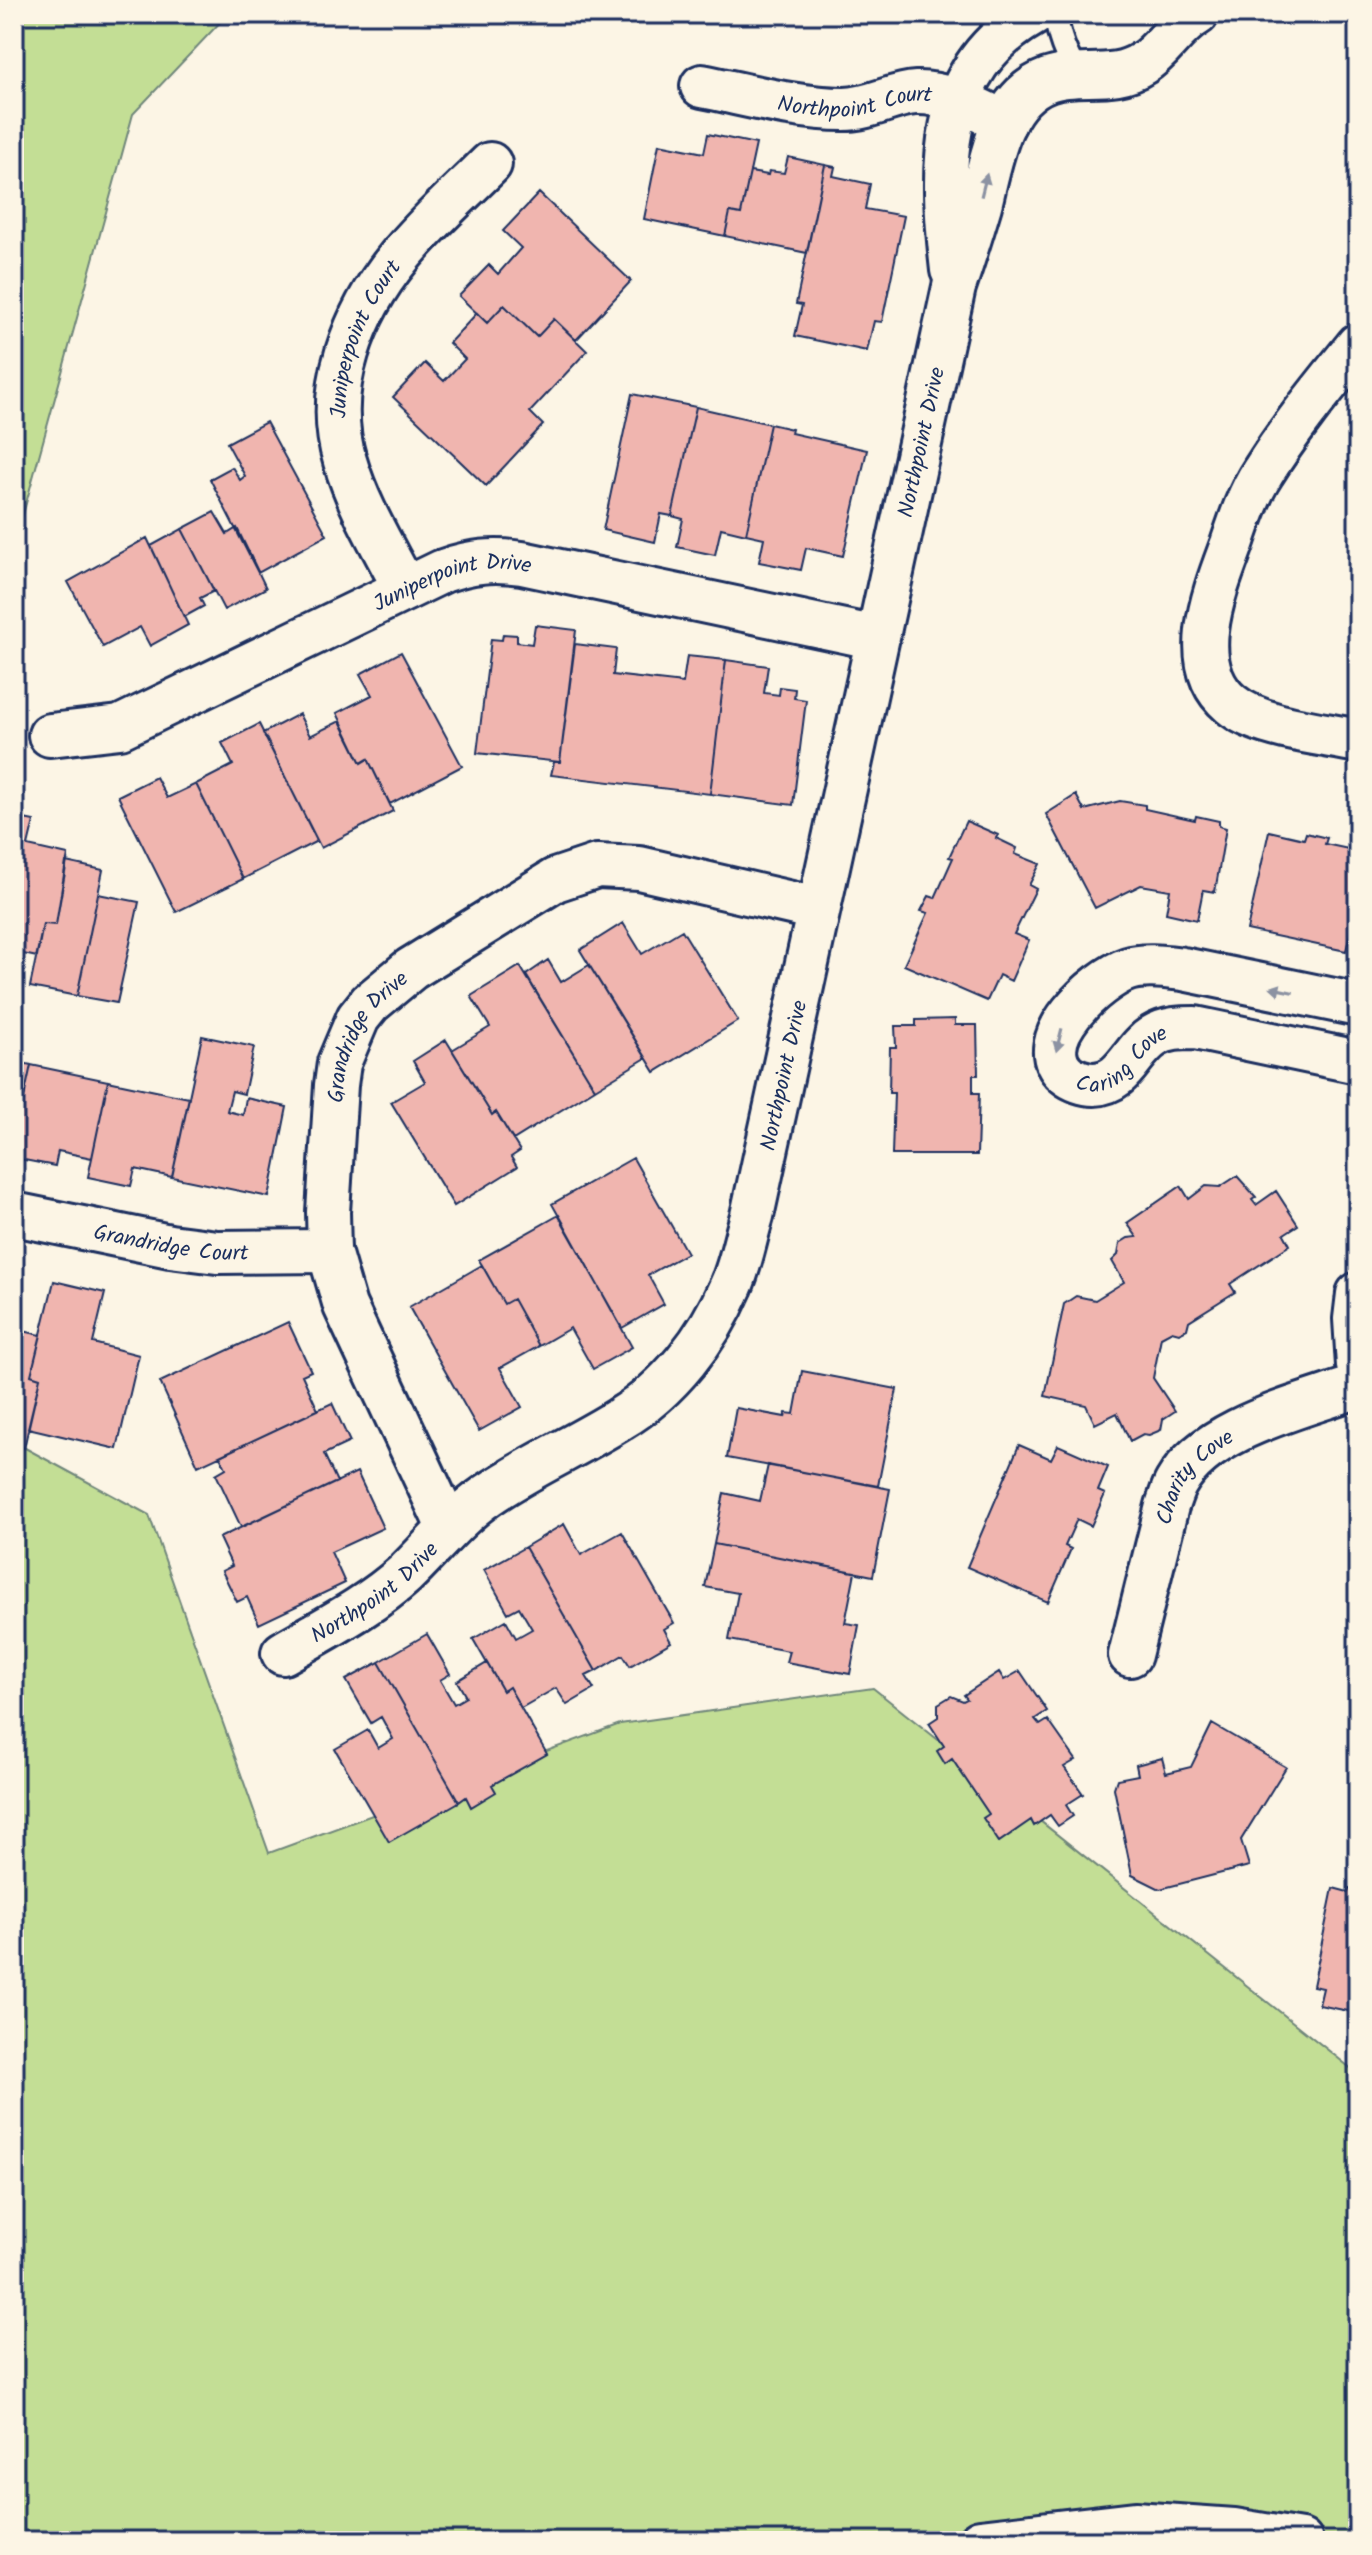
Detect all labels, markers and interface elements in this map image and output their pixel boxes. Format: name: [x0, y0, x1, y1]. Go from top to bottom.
street label: Northpoint Court: [774, 78, 934, 129]
one-way arrow: [979, 173, 991, 198]
street label: Juniperpoint Court: [323, 252, 412, 418]
street label: Northpoint Drive: [889, 364, 956, 521]
street label: Juniperpoint Drive: [368, 546, 535, 622]
street label: Grandridge Drive: [320, 963, 417, 1104]
one-way arrow: [1269, 983, 1294, 995]
street label: Northpoint Drive: [752, 997, 818, 1154]
street label: Caring Cove: [1071, 1017, 1173, 1104]
one-way arrow: [1052, 1028, 1065, 1053]
street label: Grandridge Court: [90, 1216, 249, 1272]
street label: Charity Cove: [1148, 1421, 1241, 1529]
street label: Northpoint Drive: [305, 1534, 448, 1654]

